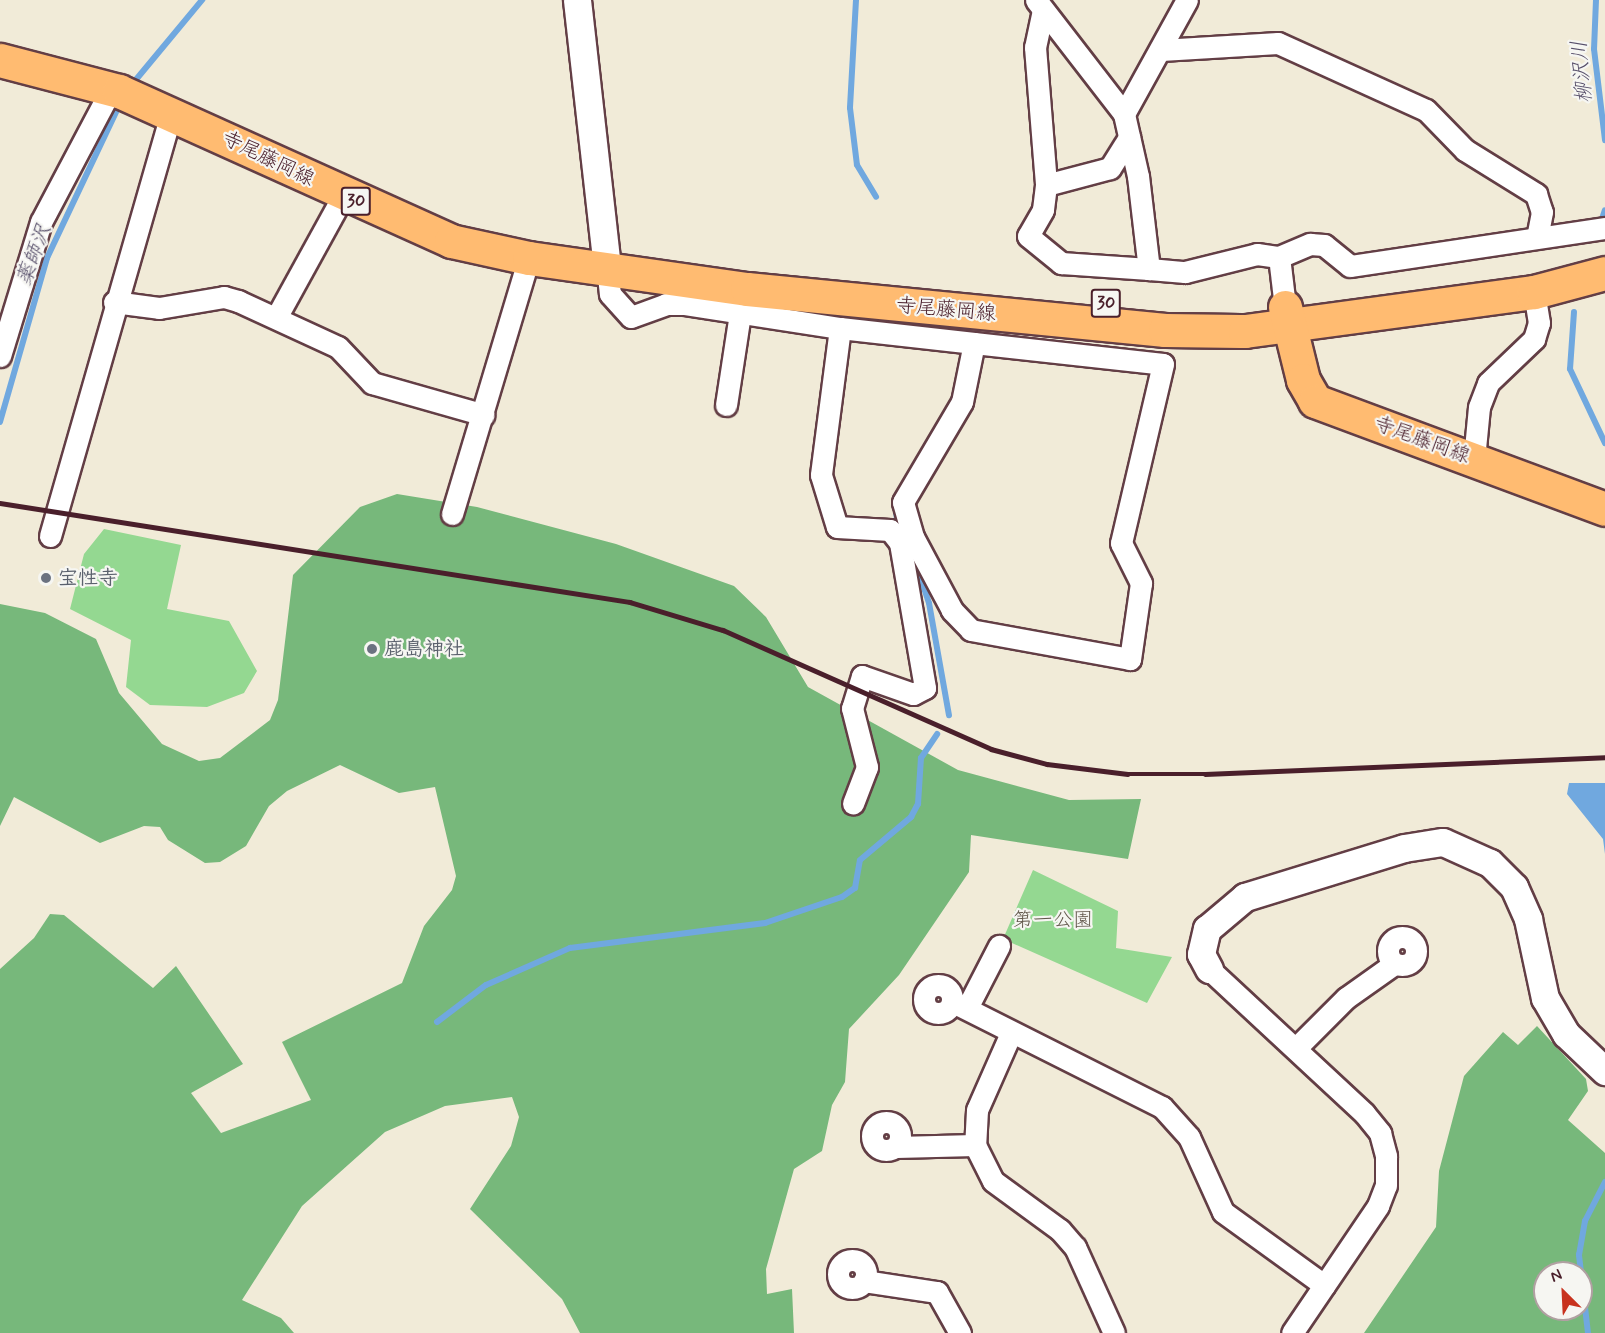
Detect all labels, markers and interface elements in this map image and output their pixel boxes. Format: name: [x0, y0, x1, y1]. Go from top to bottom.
water label: 柳沢川: [1567, 40, 1597, 104]
street label: 寺尾藤岡線: [218, 126, 318, 192]
road number: 30: [340, 186, 372, 216]
water label: 薬師沢: [11, 221, 57, 289]
road number: 30: [1090, 288, 1122, 318]
street label: 寺尾藤岡線: [895, 294, 997, 326]
street label: 寺尾藤岡線: [1371, 412, 1473, 468]
place label: 宝性寺: [58, 566, 118, 590]
marker: 宝性寺: [39, 571, 53, 585]
place label: 鹿島神社: [384, 637, 464, 661]
marker: 鹿島神社: [365, 642, 379, 656]
park label: 第一公園: [1013, 908, 1093, 932]
north arrow: [1533, 1261, 1593, 1321]
text: N: [1547, 1264, 1565, 1288]

